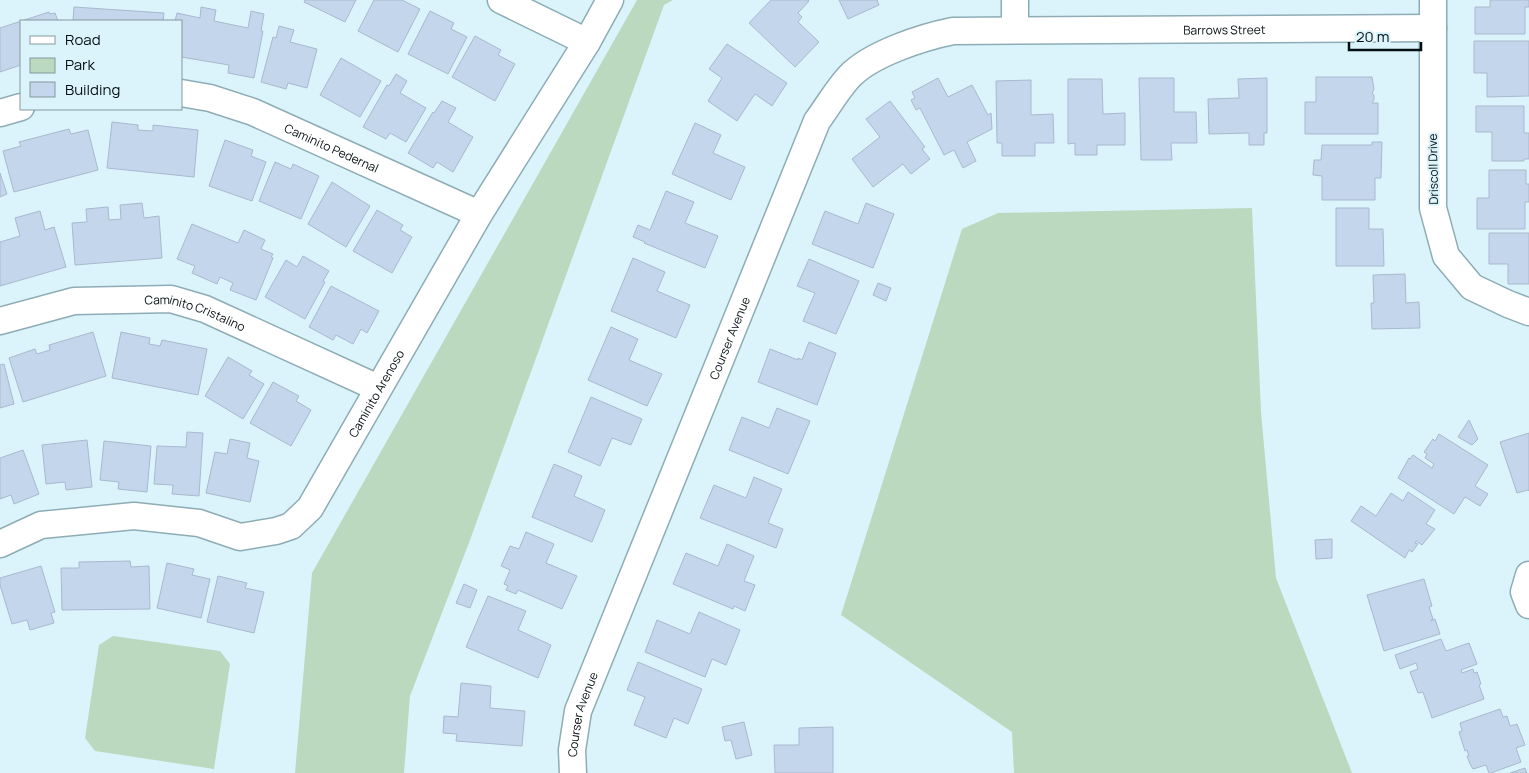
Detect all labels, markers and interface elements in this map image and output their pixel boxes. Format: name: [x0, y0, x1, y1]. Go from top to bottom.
legend: [20, 20, 182, 110]
scale bar: [1349, 20, 1422, 52]
street label: Barrows Street: [1183, 21, 1266, 38]
text: 20 m: [1356, 26, 1389, 47]
text: Road: [65, 29, 101, 50]
text: Park: [65, 54, 95, 75]
text: Building: [65, 79, 120, 100]
street label: Caminito Pedernal: [282, 119, 382, 176]
street label: Driscoll Drive: [1424, 133, 1442, 205]
street label: Caminito Cristalino: [144, 291, 248, 335]
street label: Courser Avenue: [705, 294, 754, 382]
street label: Caminito Arenoso: [344, 346, 408, 440]
street label: Courser Avenue: [563, 669, 601, 757]

